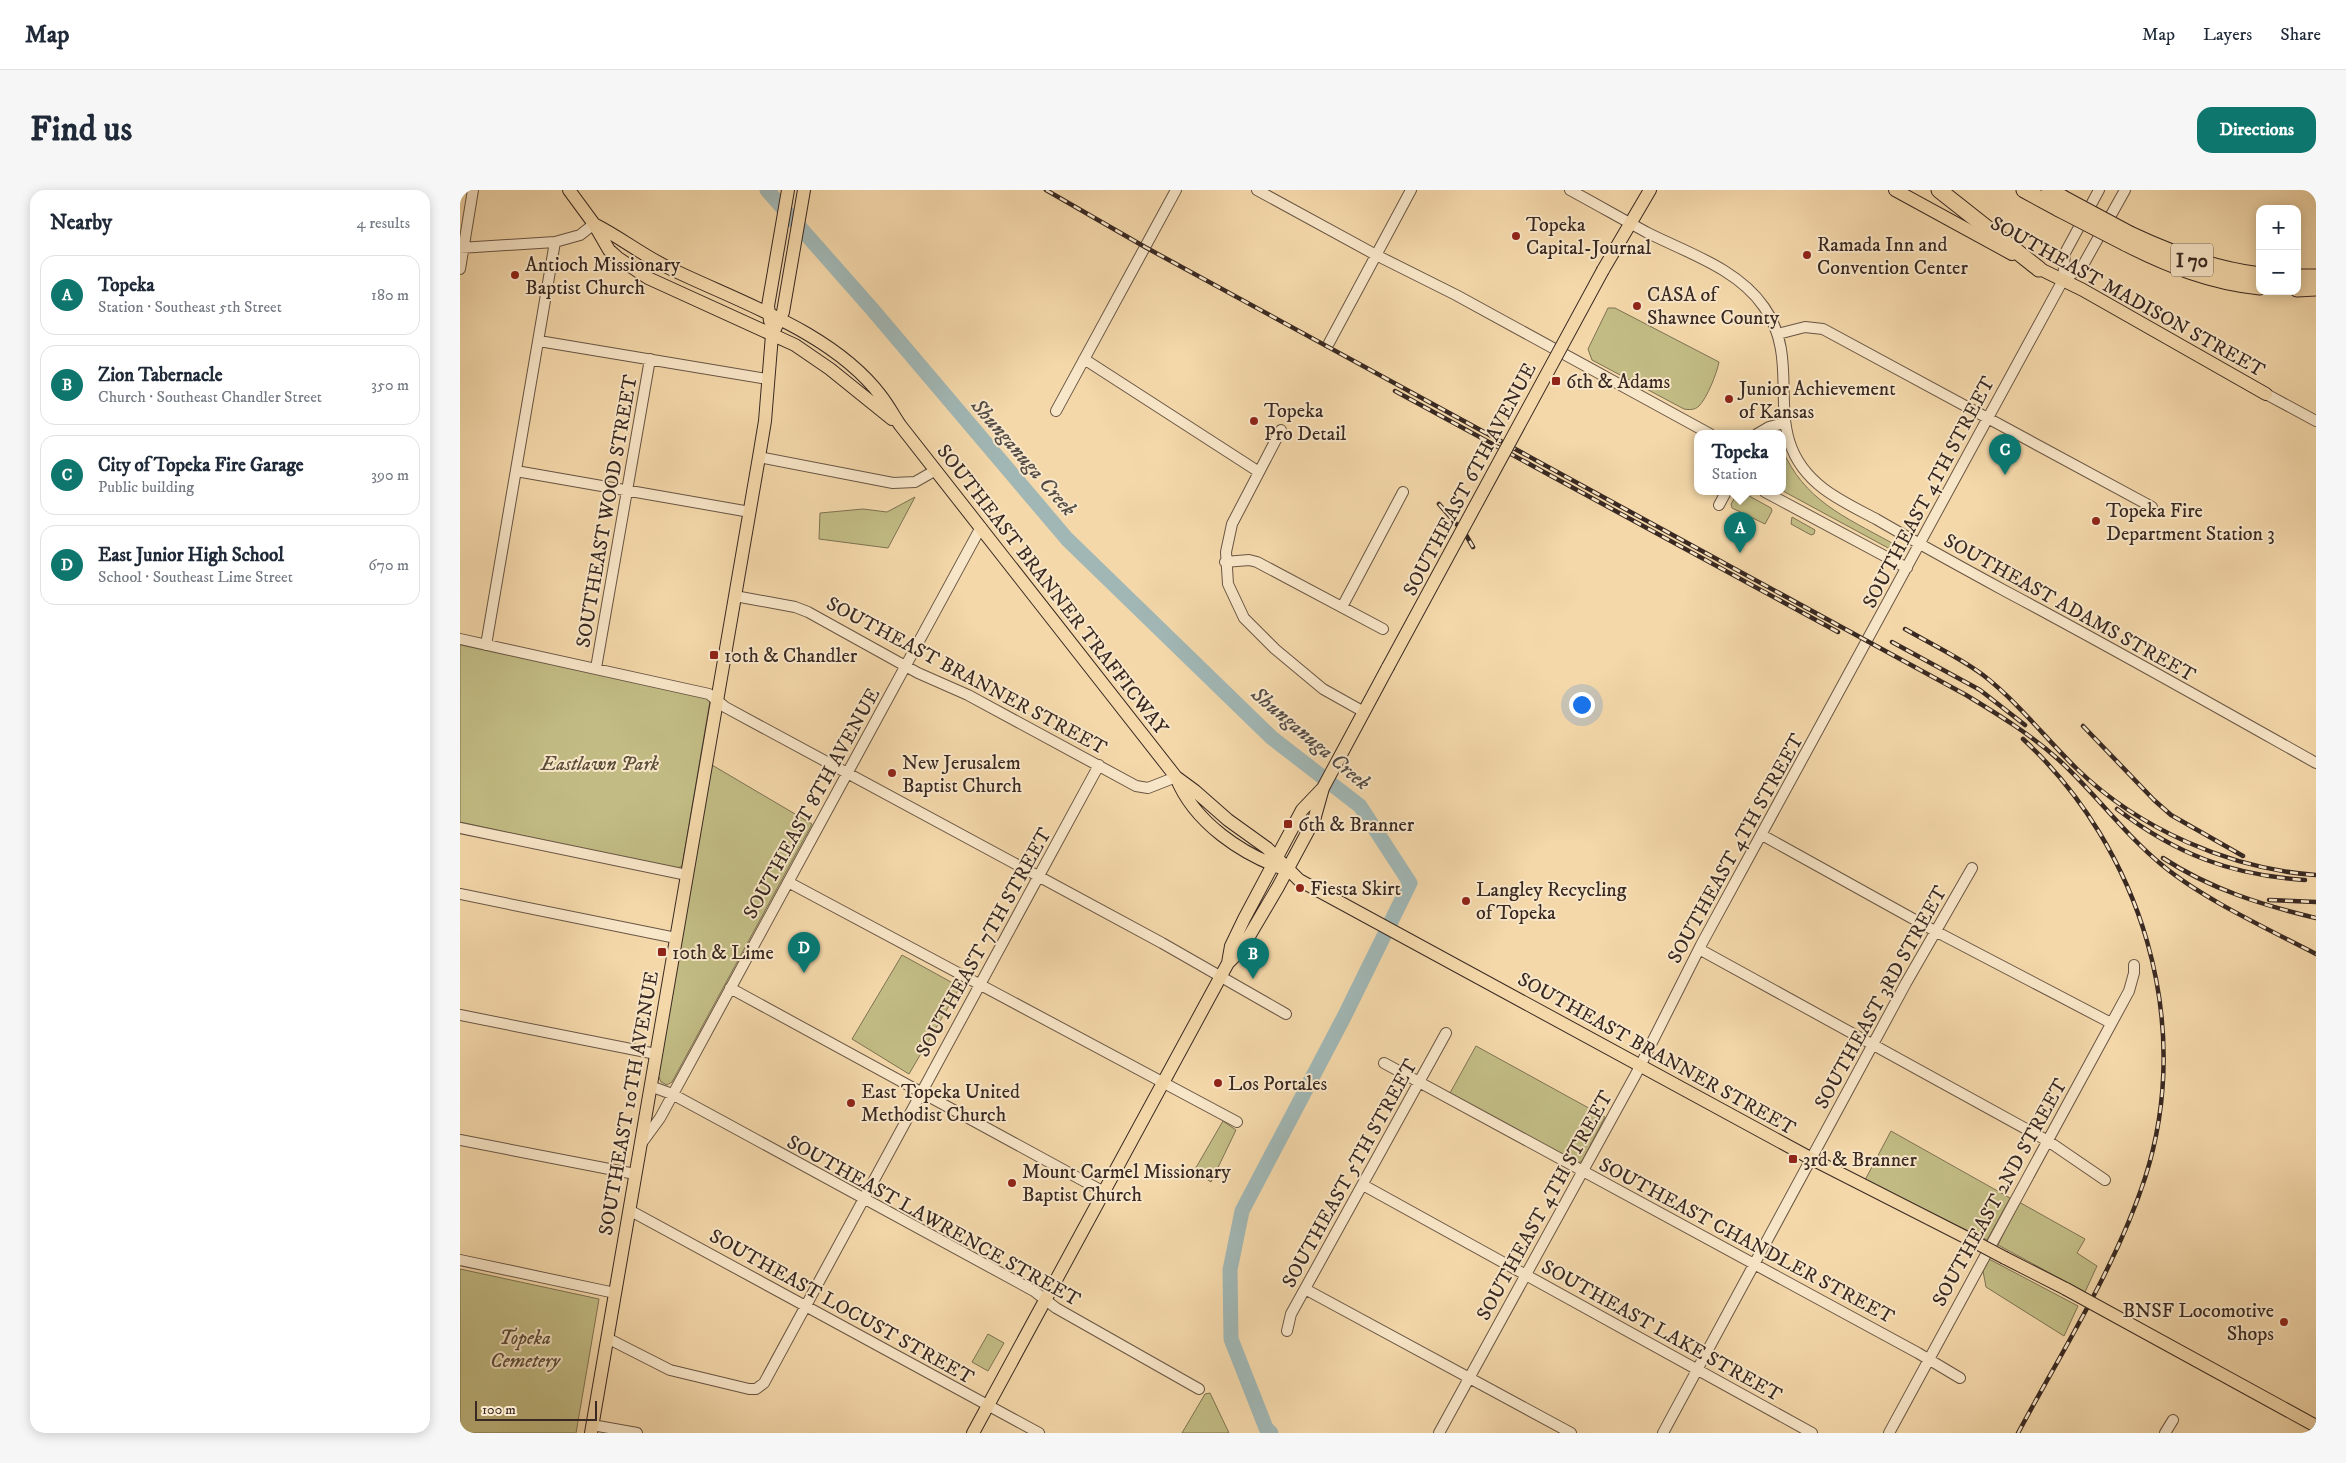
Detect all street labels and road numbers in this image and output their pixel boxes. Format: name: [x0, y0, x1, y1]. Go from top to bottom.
street label: SOUTHEAST MADISON STREET: [1986, 211, 2269, 383]
road number: I 70: [2171, 244, 2213, 276]
street label: SOUTHEAST 6TH AVENUE: [1398, 359, 1543, 601]
street label: SOUTHEAST WOOD STREET: [571, 373, 644, 650]
street label: SOUTHEAST 4TH STREET: [1857, 373, 2001, 613]
street label: SOUTHEAST BRANNER TRAFFICWAY: [931, 440, 1173, 740]
street label: SOUTHEAST ADAMS STREET: [1939, 528, 2200, 688]
street label: SOUTHEAST BRANNER STREET: [822, 591, 1111, 761]
street label: SOUTHEAST 8TH AVENUE: [738, 684, 886, 924]
street label: SOUTHEAST 4TH STREET: [1663, 729, 1810, 968]
street label: SOUTHEAST 7TH STREET: [911, 824, 1058, 1062]
street label: SOUTHEAST 3RD STREET: [1809, 882, 1953, 1114]
street label: SOUTHEAST BRANNER STREET: [1513, 967, 1800, 1141]
street label: SOUTHEAST 10TH AVENUE: [594, 969, 665, 1237]
street label: SOUTHEAST 5TH STREET: [1277, 1055, 1424, 1292]
street label: SOUTHEAST 2ND STREET: [1927, 1074, 2073, 1311]
street label: SOUTHEAST 4TH STREET: [1472, 1086, 1619, 1325]
street label: SOUTHEAST LAWRENCE STREET: [782, 1130, 1084, 1313]
street label: SOUTHEAST CHANDLER STREET: [1594, 1153, 1898, 1330]
street label: SOUTHEAST LOCUST STREET: [705, 1224, 978, 1391]
street label: SOUTHEAST LAKE STREET: [1537, 1255, 1786, 1408]

